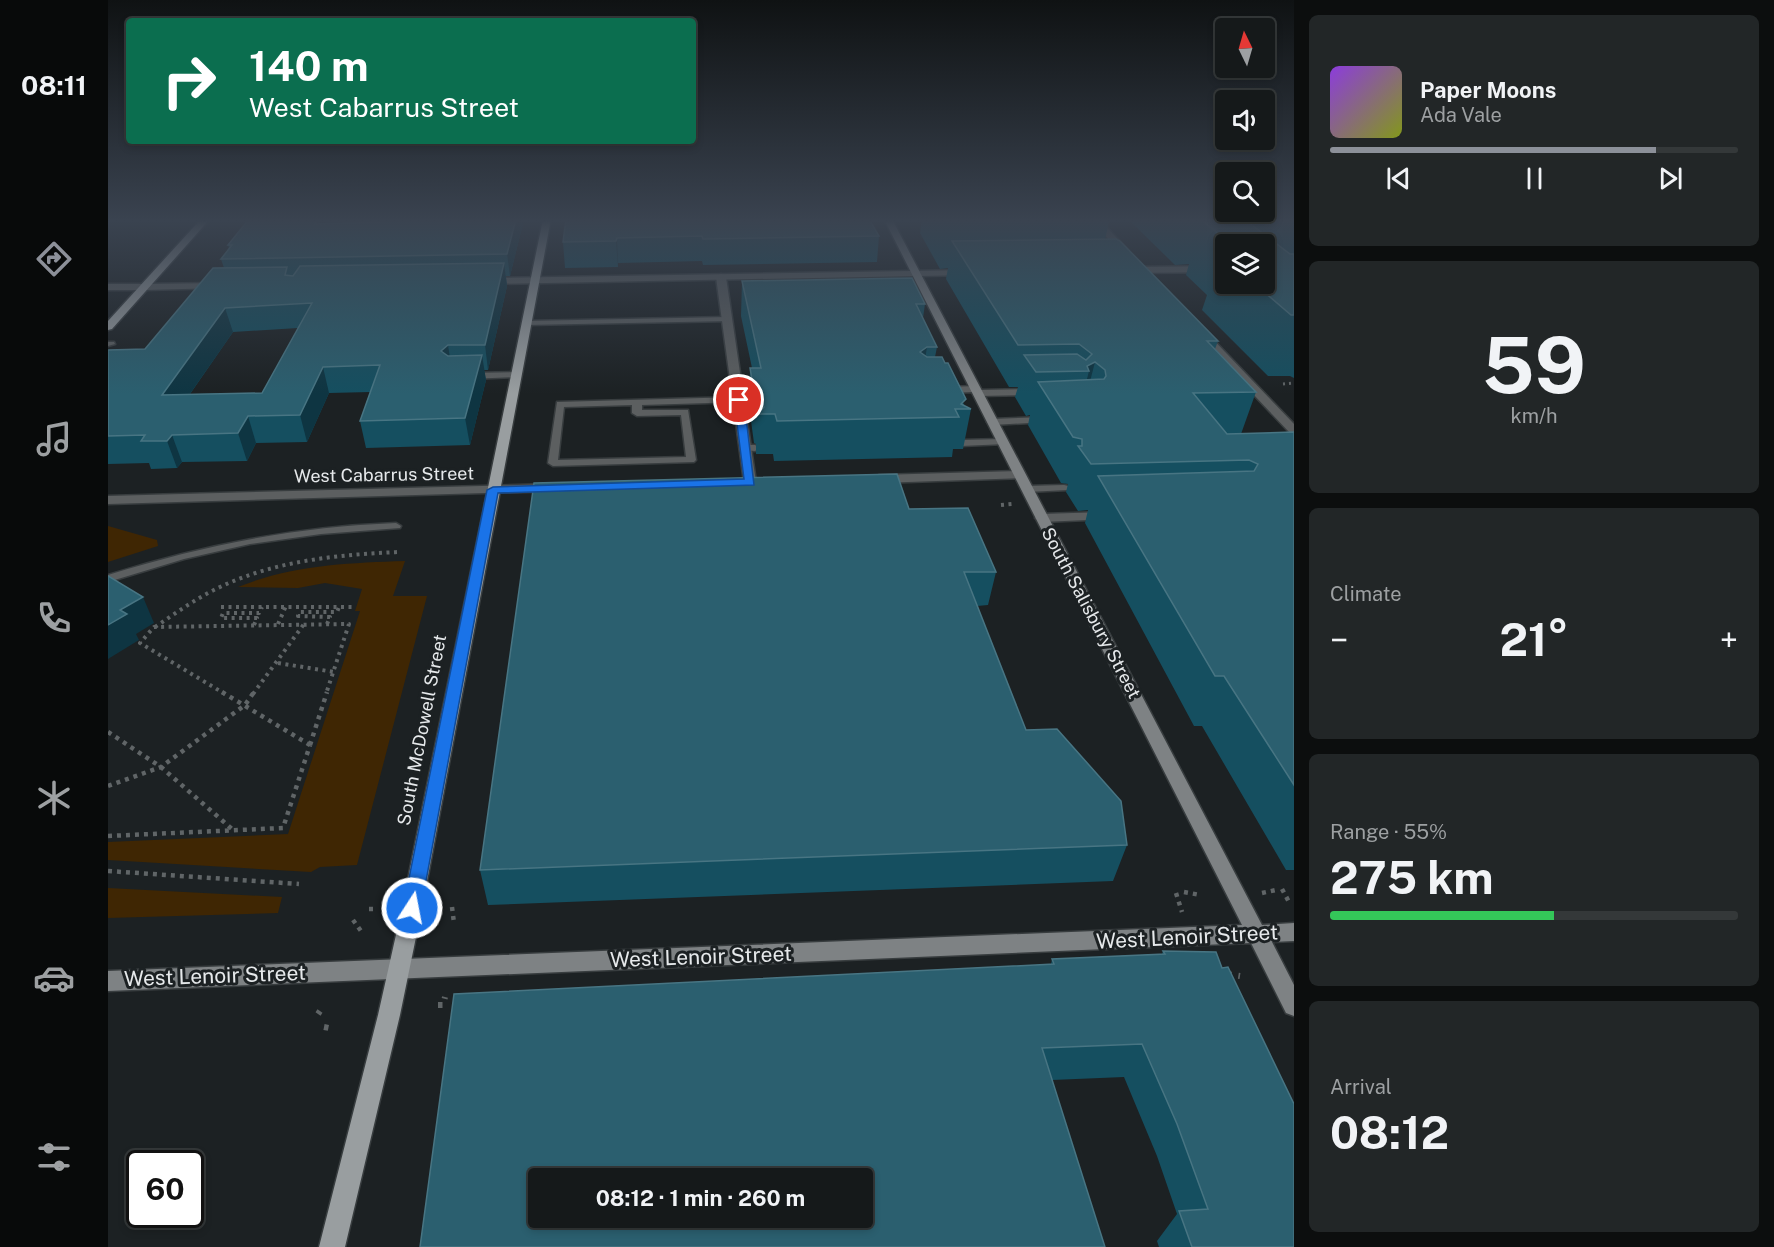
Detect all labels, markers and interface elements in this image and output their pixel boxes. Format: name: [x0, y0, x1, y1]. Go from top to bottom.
north arrow: [1215, 18, 1275, 78]
map controls: [1215, 18, 1275, 294]
text: 140 m: [249, 41, 369, 90]
icon: right: [150, 42, 228, 120]
text: 08:11: [21, 69, 87, 101]
text: Paper Moons: [1420, 77, 1556, 103]
button: sound: [1215, 90, 1275, 150]
text: West Cabarrus Street: [249, 91, 519, 123]
text: Ada Vale: [1420, 103, 1502, 127]
button: search: [1215, 162, 1275, 222]
icon: previous: [1382, 162, 1415, 195]
icon: pause: [1518, 162, 1551, 195]
icon: next: [1654, 162, 1687, 195]
button: layers: [1215, 234, 1275, 294]
icon: directions: [33, 238, 75, 280]
text: 59: [1482, 319, 1586, 411]
pin: [713, 374, 764, 425]
icon: arrive: [722, 383, 755, 416]
text: km/h: [1510, 404, 1558, 428]
icon: music: [33, 418, 75, 460]
street label: West Cabarrus Street: [294, 462, 474, 487]
street label: South Salisbury Street: [1037, 524, 1145, 702]
text: Climate: [1330, 582, 1402, 606]
icon: phone: [33, 597, 75, 639]
text: 21°: [1499, 613, 1569, 666]
text: −: [1330, 621, 1348, 659]
text: +: [1720, 621, 1738, 659]
street label: South McDowell Street: [393, 633, 450, 827]
icon: climate: [33, 777, 75, 819]
text: Range · 55%: [1330, 820, 1447, 844]
text: 275 km: [1330, 851, 1494, 904]
position arrow: [380, 876, 444, 940]
street label: West Lenoir Street: [1095, 919, 1279, 954]
street label: West Lenoir Street: [610, 941, 792, 972]
icon: car: [33, 957, 75, 999]
street label: West Lenoir Street: [124, 960, 306, 991]
text: Arrival: [1330, 1075, 1392, 1099]
text: 08:12: [1330, 1106, 1449, 1159]
icon: filters: [33, 1136, 75, 1178]
speed limit sign: 60: [126, 1150, 204, 1228]
text: 08:12 · 1 min · 260 m: [596, 1185, 805, 1211]

